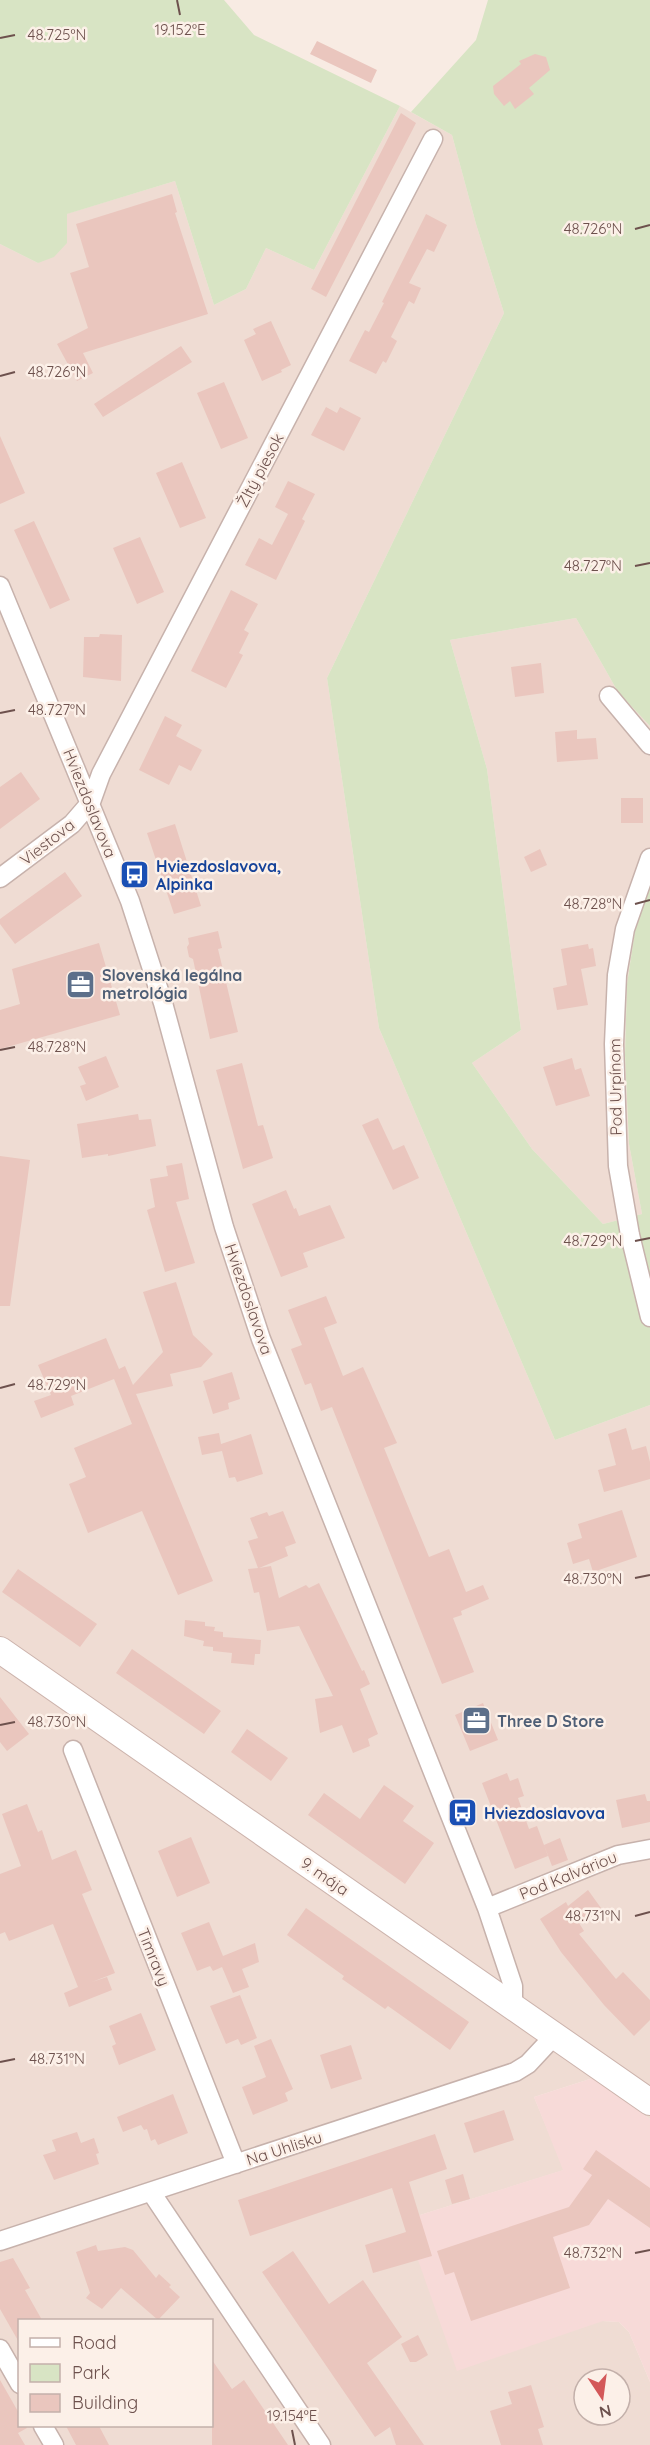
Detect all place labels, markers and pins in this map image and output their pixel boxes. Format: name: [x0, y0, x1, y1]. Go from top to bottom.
place label: Hviezdoslavova, Alpinka: [156, 856, 281, 894]
bus stop icon: Hviezdoslavova, Alpinka: [119, 859, 151, 891]
place label: Slovenská legálna metrológia: [102, 965, 242, 1003]
office icon: Slovenská legálna metrológia: [65, 968, 97, 1000]
office icon: Three D Store: [460, 1705, 492, 1737]
place label: Three D Store: [497, 1711, 604, 1731]
bus stop icon: Hviezdoslavova: [447, 1797, 479, 1829]
place label: Hviezdoslavova: [484, 1803, 605, 1823]

